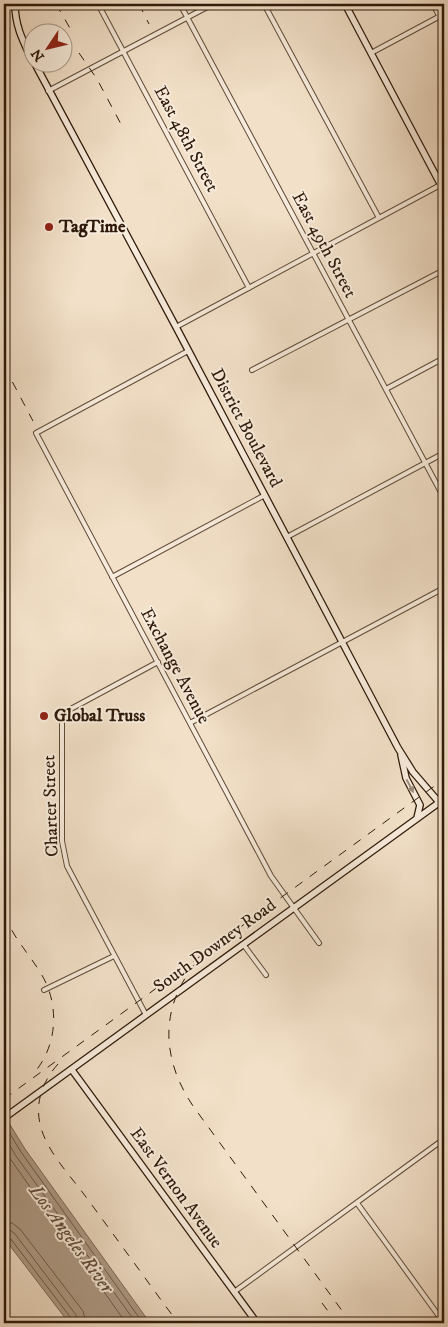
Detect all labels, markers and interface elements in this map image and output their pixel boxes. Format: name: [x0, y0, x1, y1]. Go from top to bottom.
north arrow: [22, 22, 72, 72]
text: N: [27, 45, 49, 65]
street label: East 48th Street: [149, 82, 223, 196]
street label: East 49th Street: [287, 188, 361, 302]
place label: TagTime: [58, 216, 126, 238]
marker: TagTime: [43, 221, 55, 233]
street label: District Boulevard: [205, 365, 287, 491]
street label: Exchange Avenue: [135, 604, 215, 728]
place label: Global Truss: [54, 705, 145, 727]
marker: Global Truss: [38, 710, 50, 722]
street label: Charter Street: [38, 754, 64, 857]
one-way arrow: [406, 779, 415, 793]
street label: South Downey Road: [149, 894, 281, 998]
street label: East Vernon Avenue: [125, 1123, 227, 1253]
water label: Los Angeles River: [23, 1179, 119, 1300]

